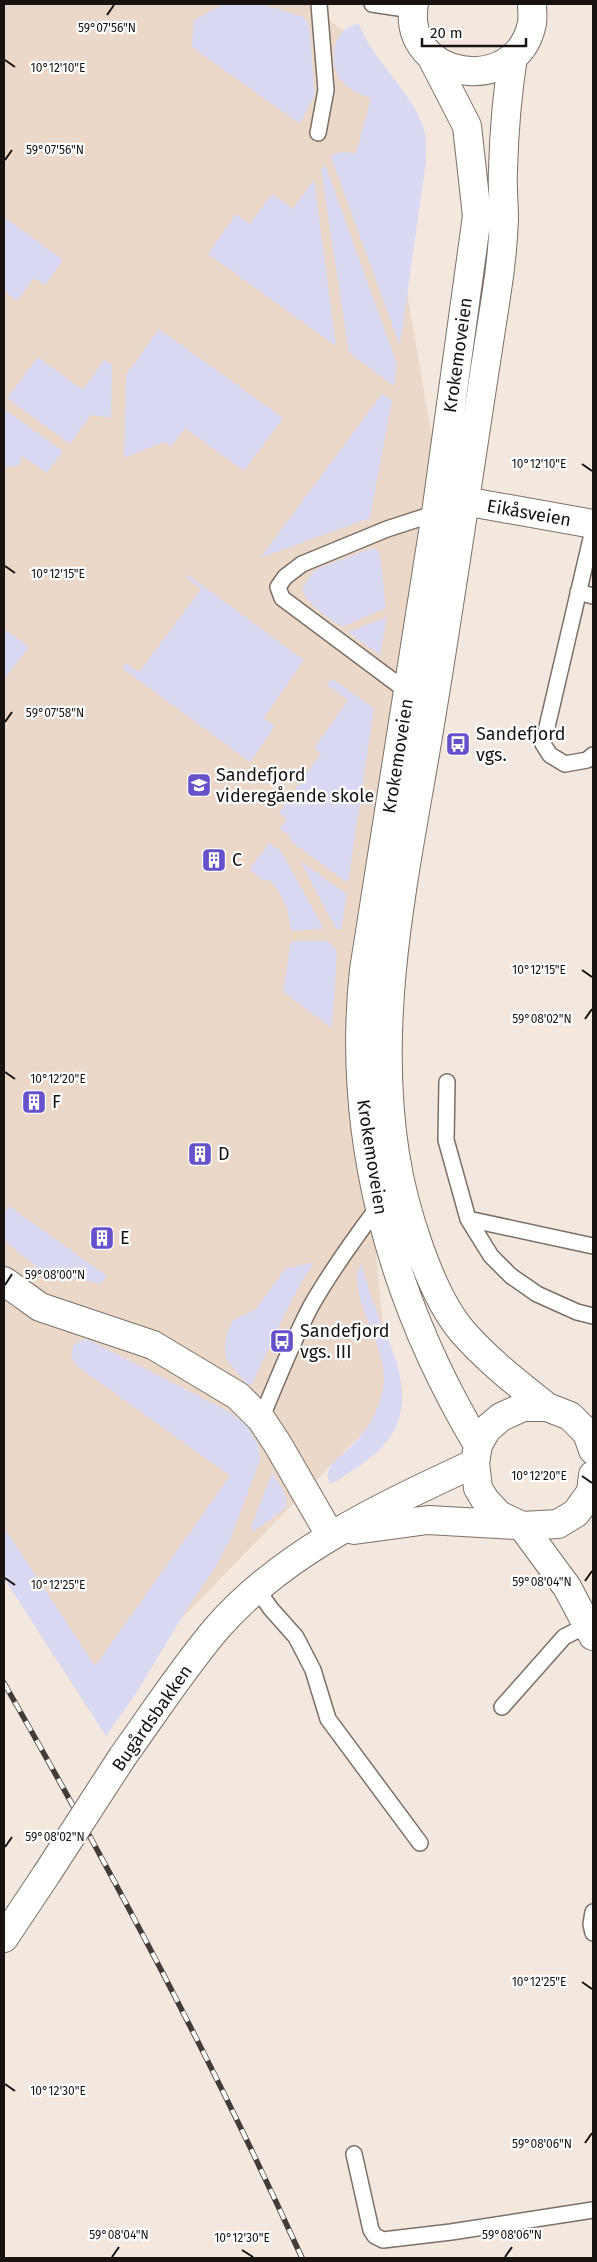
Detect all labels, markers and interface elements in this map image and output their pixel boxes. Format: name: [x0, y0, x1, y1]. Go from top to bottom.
scale bar: [422, 15, 526, 47]
text: 59°07'56"N: [78, 21, 136, 35]
text: 20 m: [430, 24, 463, 42]
text: 10°12'10"E: [31, 61, 85, 75]
text: 59°07'56"N: [26, 143, 84, 157]
street label: Krokemoveien: [439, 296, 477, 414]
text: 10°12'10"E: [512, 457, 566, 471]
street label: Eikåsveien: [485, 495, 573, 531]
text: 10°12'15"E: [31, 567, 85, 581]
street label: Krokemoveien: [378, 697, 418, 815]
text: 59°07'58"N: [26, 706, 84, 720]
place label: Sandefjord vgs.: [476, 723, 565, 766]
bus stop icon: Sandefjord vgs.: [445, 731, 471, 757]
place label: Sandefjord videregående skole: [216, 764, 374, 807]
school or university icon: Sandefjord videregående skole: [186, 772, 212, 798]
building icon: C: [201, 847, 227, 873]
place label: C: [232, 849, 242, 871]
text: 10°12'15"E: [512, 963, 566, 977]
text: 59°08'02"N: [512, 1012, 572, 1026]
text: 10°12'20"E: [30, 1072, 86, 1086]
building icon: F: [21, 1089, 47, 1115]
place label: F: [52, 1091, 61, 1113]
street label: Krokemoveien: [352, 1098, 392, 1216]
building icon: D: [187, 1141, 213, 1167]
place label: D: [218, 1143, 230, 1165]
building icon: E: [89, 1225, 115, 1251]
place label: E: [120, 1227, 130, 1249]
text: 59°08'00"N: [25, 1268, 85, 1282]
place label: Sandefjord vgs. III: [300, 1320, 389, 1363]
bus stop icon: Sandefjord vgs. III: [269, 1328, 295, 1354]
text: 10°12'20"E: [511, 1469, 567, 1483]
text: 59°08'04"N: [512, 1575, 572, 1589]
text: 10°12'25"E: [31, 1578, 85, 1592]
street label: Bugårdsbakken: [107, 1661, 197, 1775]
text: 59°08'02"N: [25, 1830, 85, 1844]
text: 10°12'25"E: [512, 1975, 566, 1989]
text: 10°12'30"E: [30, 2084, 86, 2098]
text: 59°08'06"N: [512, 2137, 572, 2151]
text: 59°08'04"N: [89, 2228, 149, 2242]
text: 59°08'06"N: [482, 2228, 542, 2242]
text: 10°12'30"E: [214, 2231, 270, 2245]

